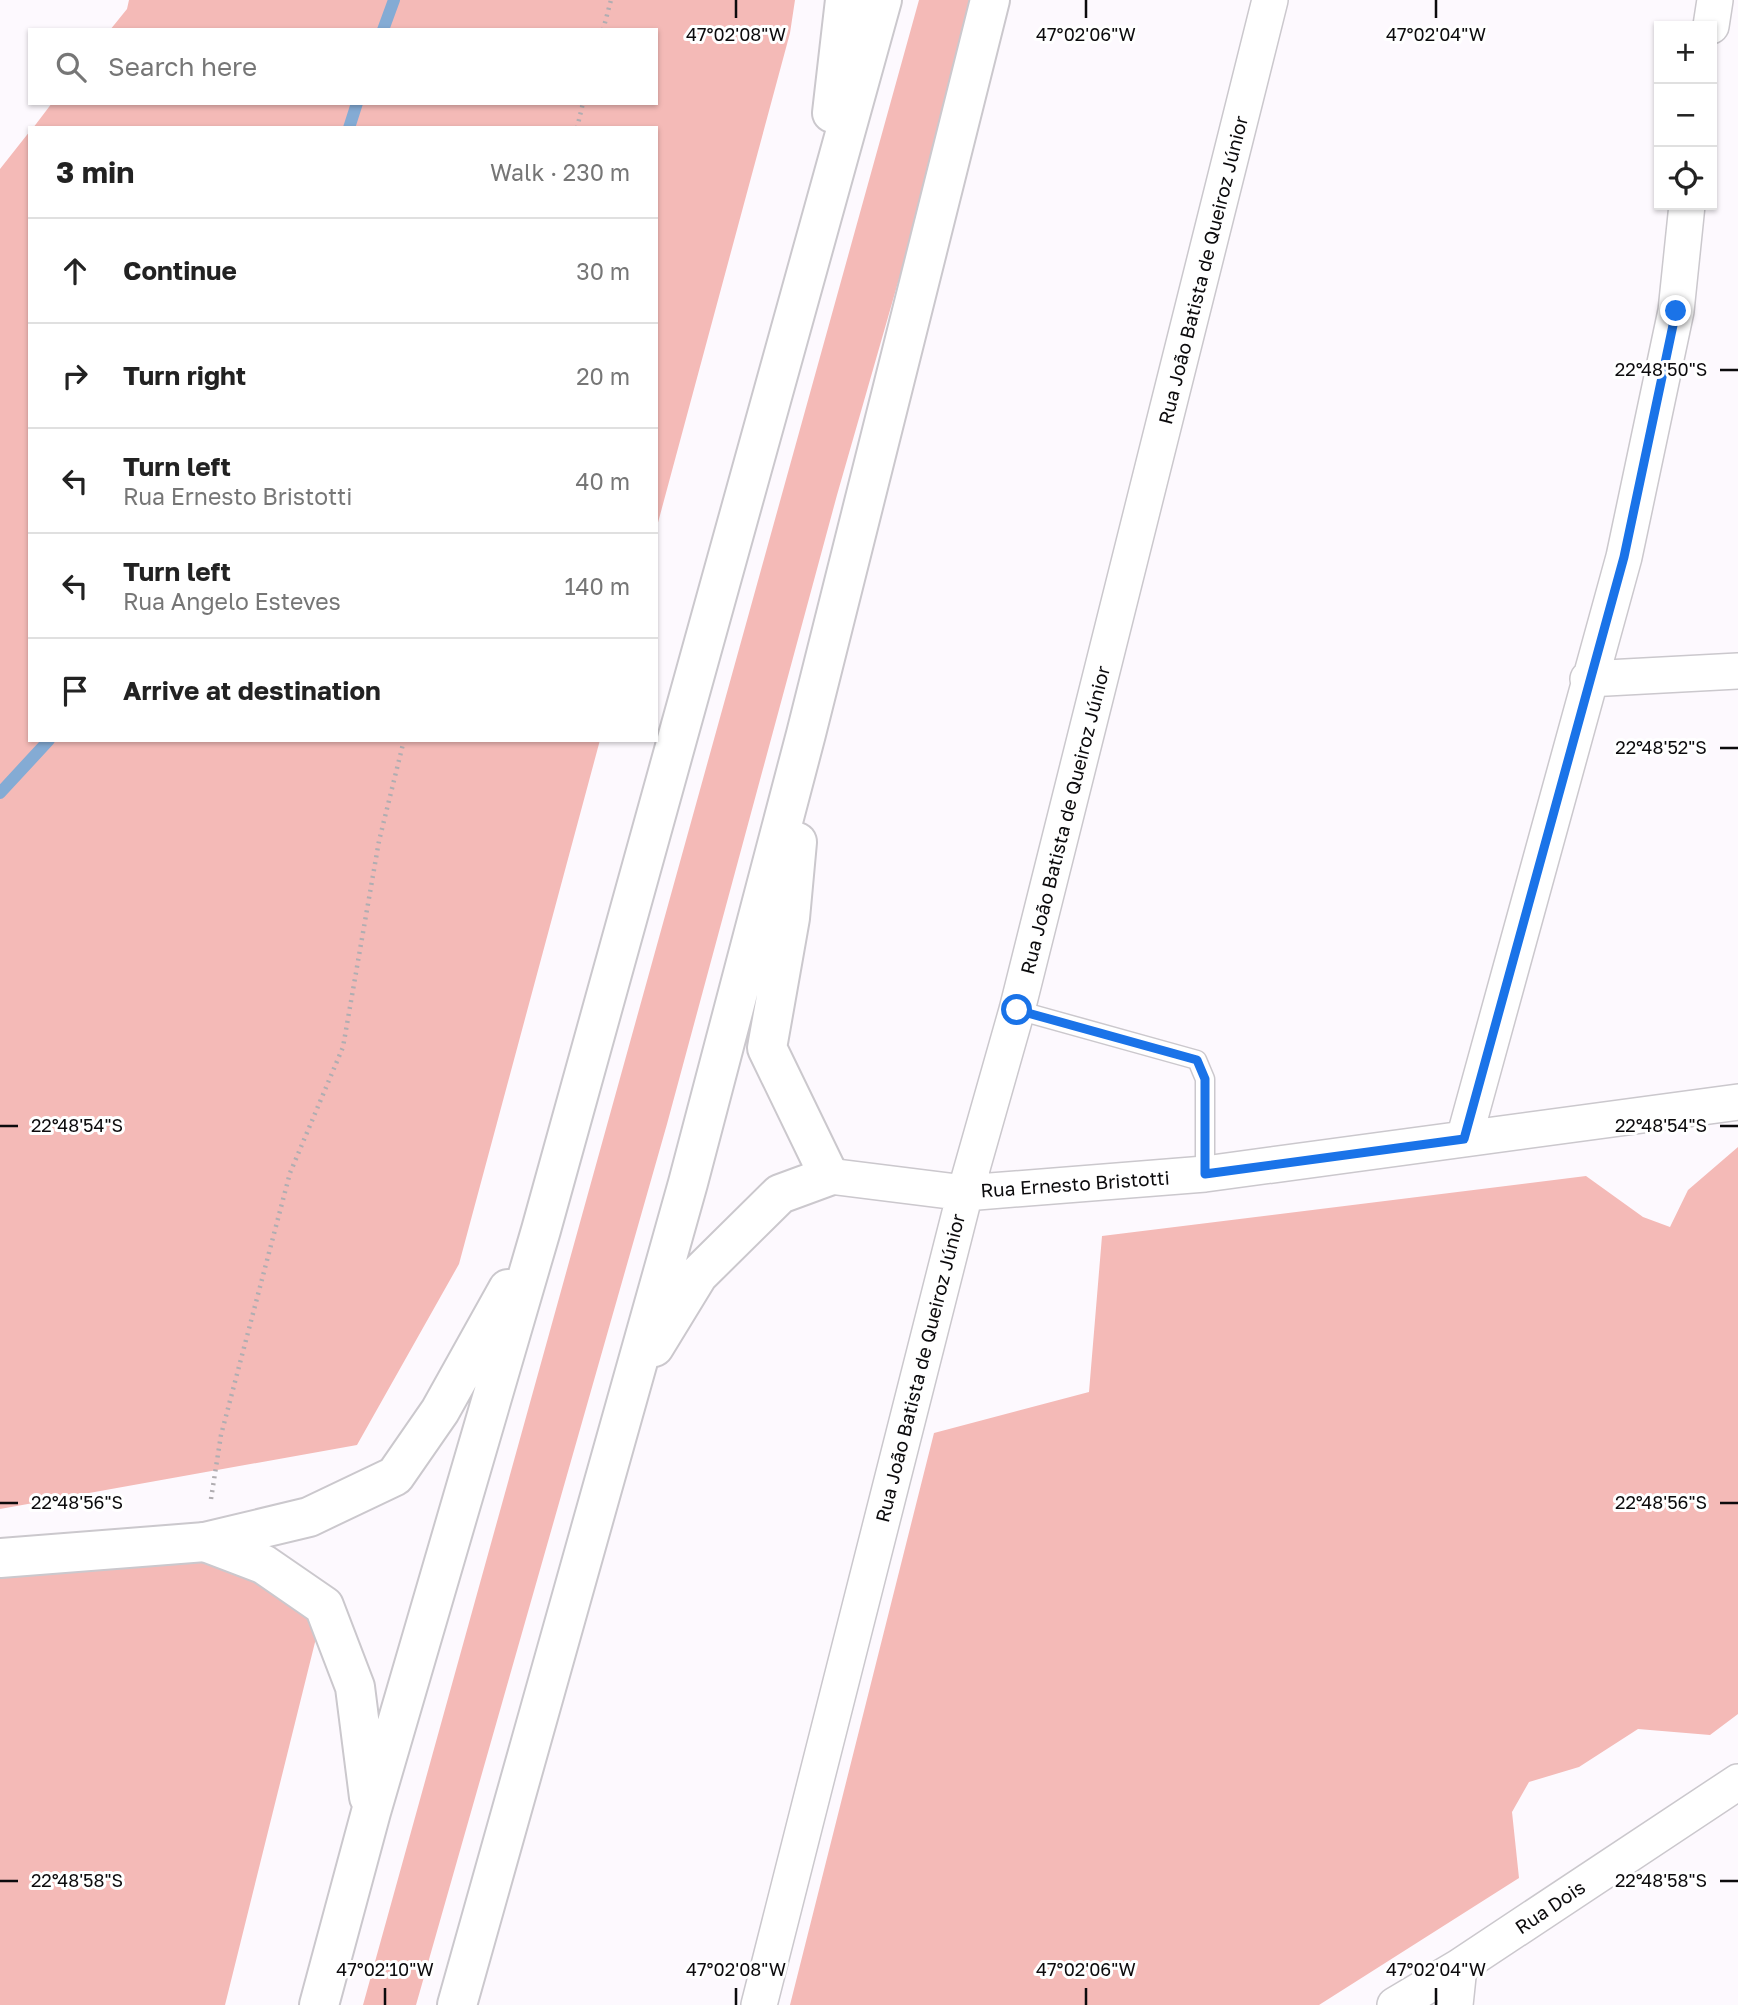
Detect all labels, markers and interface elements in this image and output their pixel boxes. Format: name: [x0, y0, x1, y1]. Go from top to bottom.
map controls: [1654, 21, 1717, 210]
button: +: [1654, 21, 1717, 84]
text: 47°02'08"W: [686, 23, 786, 45]
text: 47°02'06"W: [1036, 23, 1136, 45]
text: 47°02'04"W: [1386, 23, 1486, 45]
search box: [28, 28, 658, 105]
icon: search: [52, 48, 90, 86]
text: Search here: [108, 51, 257, 82]
button: −: [1654, 84, 1717, 147]
street label: Rua João Batista de Queiroz Júnior: [1153, 113, 1252, 427]
button: locate: [1654, 147, 1717, 210]
text: 3 min: [56, 154, 134, 190]
text: Walk · 230 m: [490, 158, 630, 186]
icon: ahead: [56, 252, 94, 290]
text: Continue: [123, 255, 237, 286]
text: 30 m: [576, 257, 630, 285]
route end: [1660, 295, 1691, 326]
icon: right: [56, 357, 94, 395]
text: 22°48'50"S: [1615, 358, 1707, 380]
text: Turn right: [123, 360, 246, 391]
text: 20 m: [576, 362, 630, 390]
text: Turn left: [123, 451, 231, 482]
icon: left: [56, 462, 94, 500]
text: 40 m: [576, 467, 630, 495]
text: Rua Ernesto Bristotti: [123, 482, 352, 510]
text: Turn left: [123, 556, 231, 587]
icon: left: [56, 567, 94, 605]
text: 140 m: [564, 572, 630, 600]
text: Rua Angelo Esteves: [123, 587, 341, 615]
street label: Rua João Batista de Queiroz Júnior: [1015, 663, 1114, 977]
icon: arrive: [56, 672, 94, 710]
text: Arrive at destination: [123, 675, 381, 706]
text: 22°48'52"S: [1615, 736, 1707, 758]
route start: [1001, 994, 1032, 1025]
text: 22°48'54"S: [31, 1114, 123, 1136]
text: 22°48'54"S: [1615, 1114, 1707, 1136]
street label: Rua Ernesto Bristotti: [980, 1165, 1170, 1202]
street label: Rua João Batista de Queiroz Júnior: [870, 1211, 969, 1525]
text: 22°48'56"S: [31, 1491, 123, 1513]
text: 22°48'56"S: [1615, 1491, 1707, 1513]
text: 22°48'58"S: [31, 1869, 123, 1891]
text: 22°48'58"S: [1615, 1869, 1707, 1891]
street label: Rua Dois: [1510, 1875, 1589, 1938]
text: 47°02'10"W: [336, 1958, 434, 1980]
text: 47°02'08"W: [686, 1958, 786, 1980]
text: 47°02'06"W: [1036, 1958, 1136, 1980]
text: 47°02'04"W: [1386, 1958, 1486, 1980]

